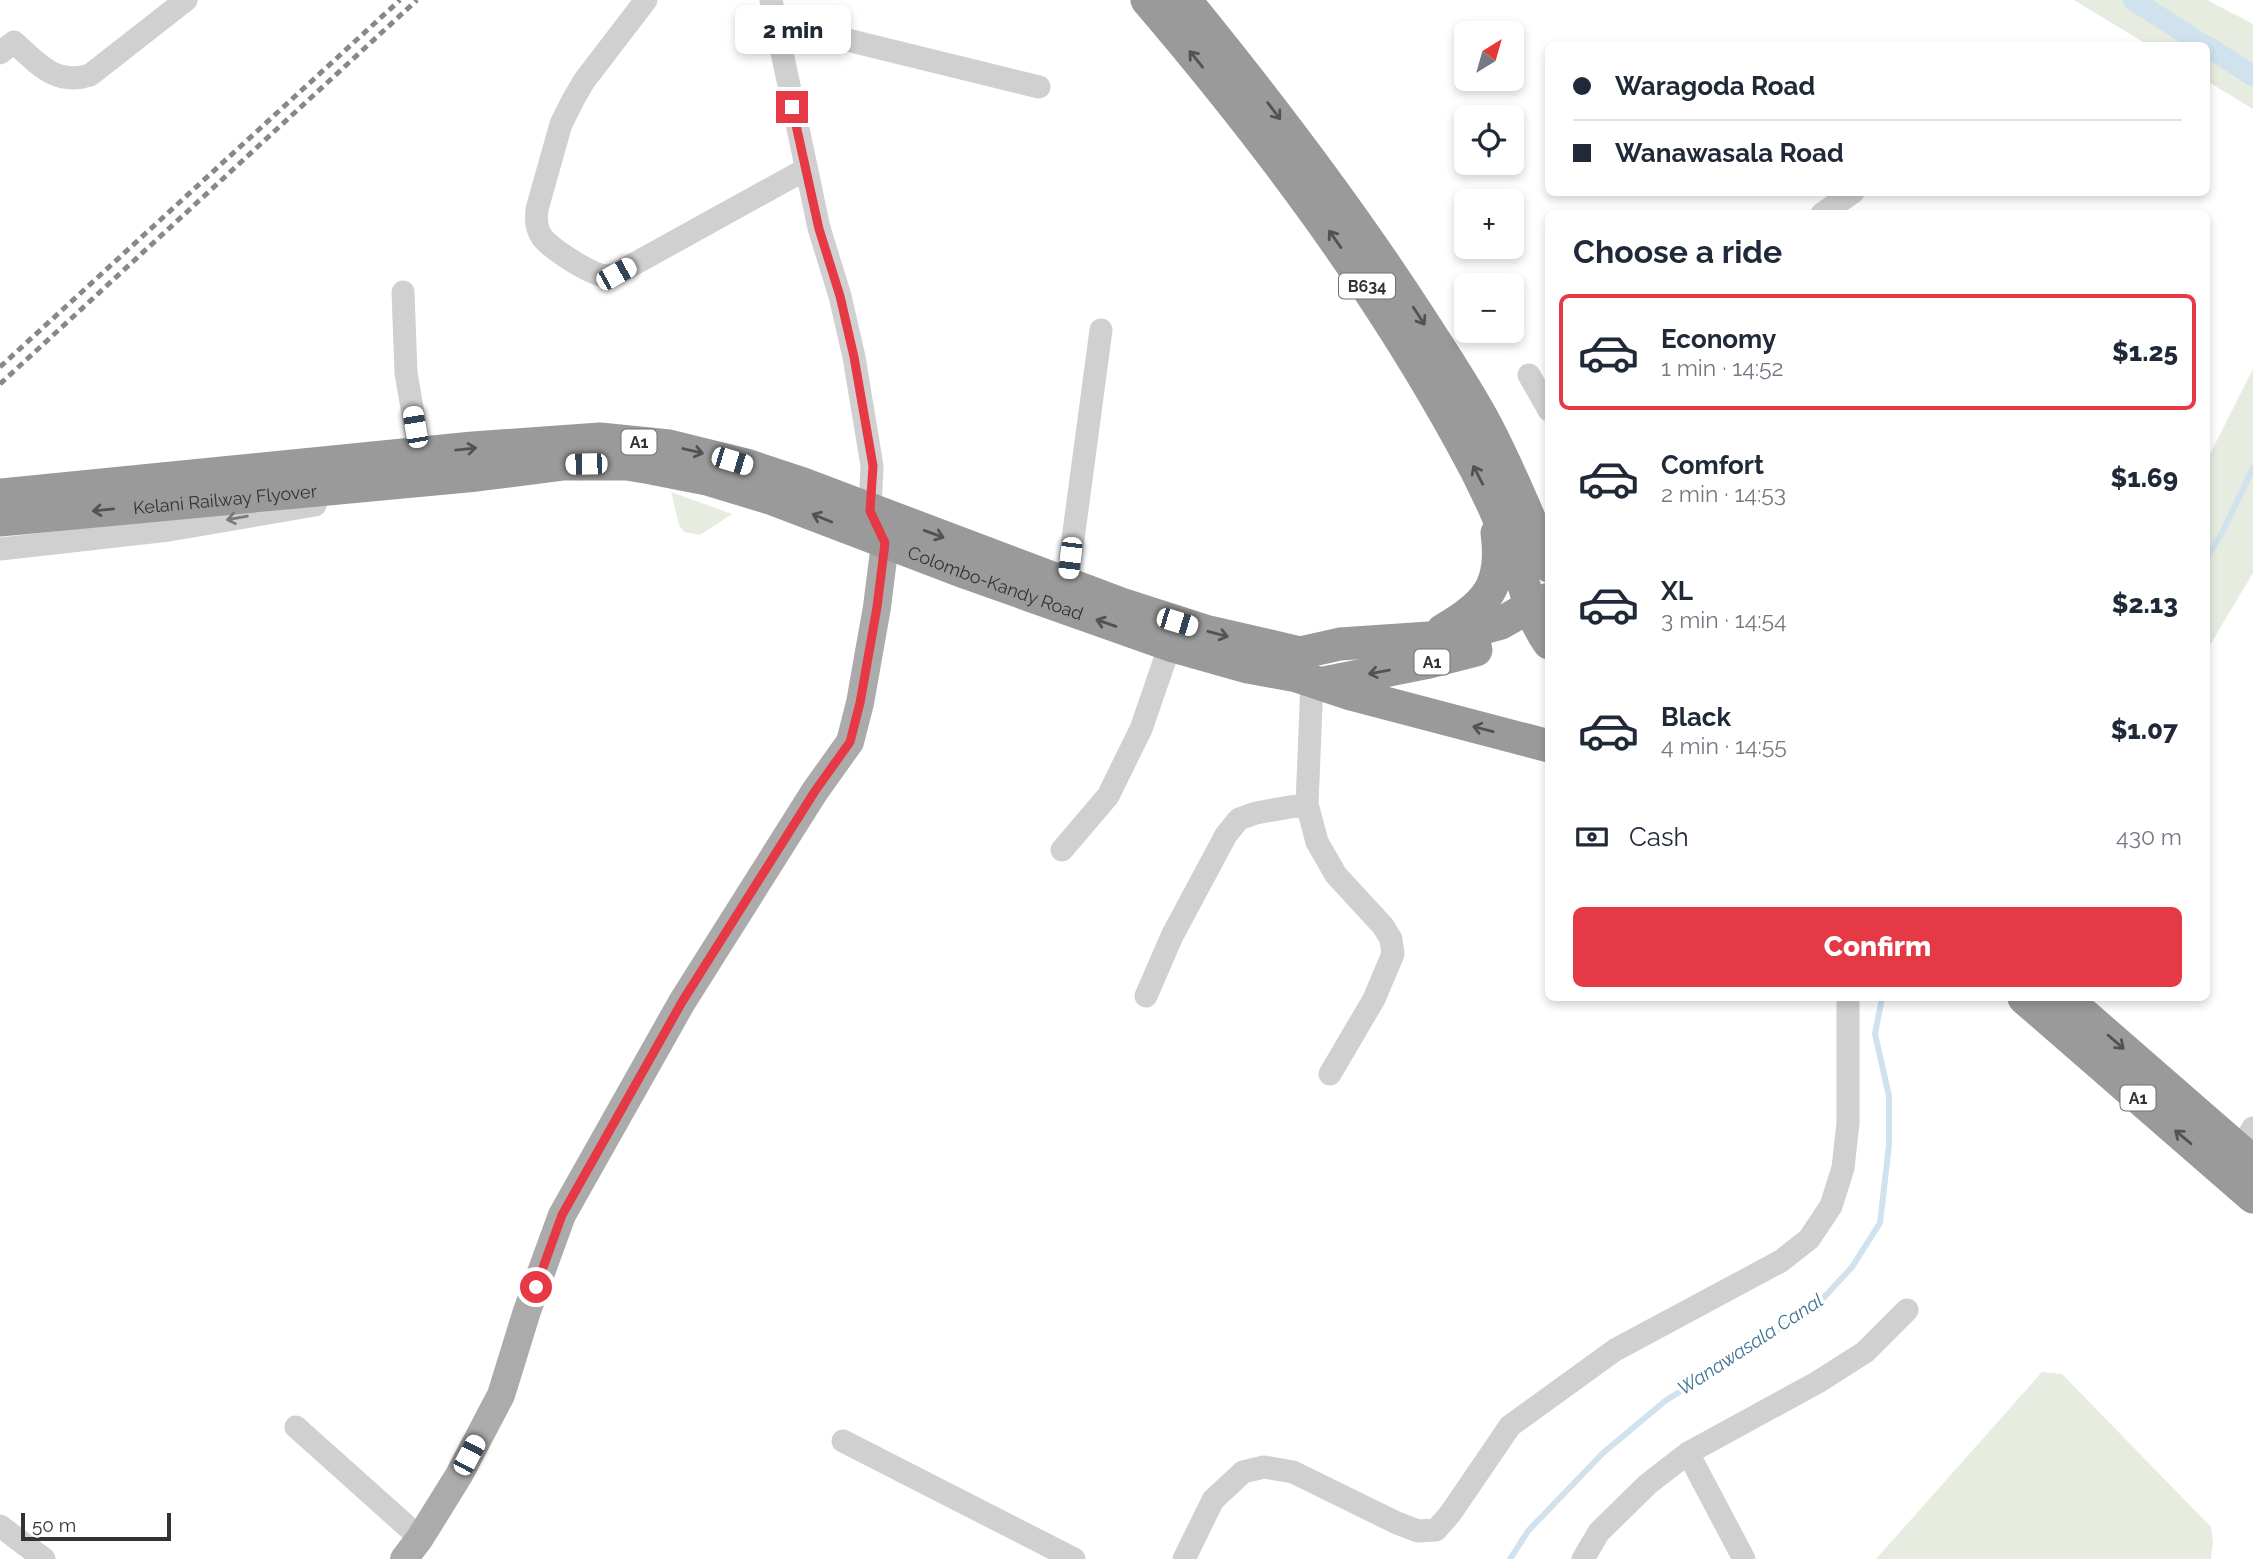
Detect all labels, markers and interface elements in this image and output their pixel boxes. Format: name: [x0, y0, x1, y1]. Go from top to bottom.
callout: 2 min: [734, 6, 850, 55]
text: 2 min: [763, 16, 823, 43]
north arrow: [1454, 21, 1524, 91]
map controls: [1454, 21, 1524, 343]
one-way arrow: [1189, 50, 1204, 68]
text: Waragoda Road: [1615, 71, 1815, 101]
route end: [776, 91, 808, 123]
one-way arrow: [1266, 101, 1281, 119]
button: locate: [1454, 105, 1524, 175]
text: Wanawasala Road: [1615, 138, 1844, 168]
button: +: [1454, 189, 1524, 259]
one-way arrow: [1328, 230, 1342, 249]
text: Choose a ride: [1573, 233, 1782, 270]
car: [593, 255, 640, 293]
button: −: [1454, 273, 1524, 343]
road number: B634: [1339, 274, 1395, 298]
one-way arrow: [1412, 306, 1426, 326]
icon: car: [1577, 321, 1640, 384]
text: Economy: [1661, 324, 1776, 354]
text: $1.25: [2112, 337, 2178, 367]
text: 1 min · 14:52: [1661, 354, 1784, 381]
car: [402, 404, 429, 450]
road number: A1: [622, 430, 656, 454]
one-way arrow: [455, 442, 477, 455]
one-way arrow: [681, 445, 704, 458]
car: [709, 445, 756, 477]
icon: car: [1577, 447, 1640, 510]
text: Comfort: [1661, 450, 1764, 480]
car: [565, 453, 608, 475]
text: $1.69: [2111, 463, 2178, 493]
one-way arrow: [1471, 465, 1485, 486]
street label: Kelani Railway Flyover: [132, 480, 318, 518]
text: 2 min · 14:53: [1661, 480, 1786, 507]
one-way arrow: [93, 504, 115, 517]
one-way arrow: [811, 511, 833, 524]
one-way arrow: [226, 512, 249, 525]
one-way arrow: [922, 529, 944, 541]
car: [1058, 536, 1083, 580]
street label: Colombo-Kandy Road: [905, 541, 1086, 624]
icon: car: [1577, 573, 1640, 636]
text: XL: [1661, 576, 1693, 606]
text: $2.13: [2112, 589, 2178, 619]
car: [1154, 606, 1201, 638]
text: 3 min · 14:54: [1661, 606, 1787, 633]
one-way arrow: [1095, 616, 1117, 628]
one-way arrow: [1206, 628, 1229, 641]
road number: A1: [1414, 650, 1450, 674]
one-way arrow: [1368, 666, 1391, 679]
icon: car: [1577, 699, 1640, 762]
text: Black: [1661, 702, 1731, 732]
text: $1.07: [2111, 715, 2178, 745]
one-way arrow: [1472, 722, 1495, 735]
text: 4 min · 14:55: [1661, 732, 1787, 759]
icon: cash: [1573, 818, 1611, 856]
text: Cash: [1629, 822, 1689, 852]
text: 430 m: [2116, 823, 2182, 850]
button: Confirm: [1573, 907, 2182, 987]
one-way arrow: [2107, 1034, 2124, 1051]
road number: A1: [2120, 1086, 2156, 1110]
one-way arrow: [2174, 1129, 2192, 1145]
route start: [520, 1271, 552, 1303]
water label: Wanawasala Canal: [1673, 1289, 1827, 1399]
car: [450, 1432, 489, 1478]
scale bar: [21, 1510, 172, 1542]
text: 50 m: [32, 1514, 76, 1536]

